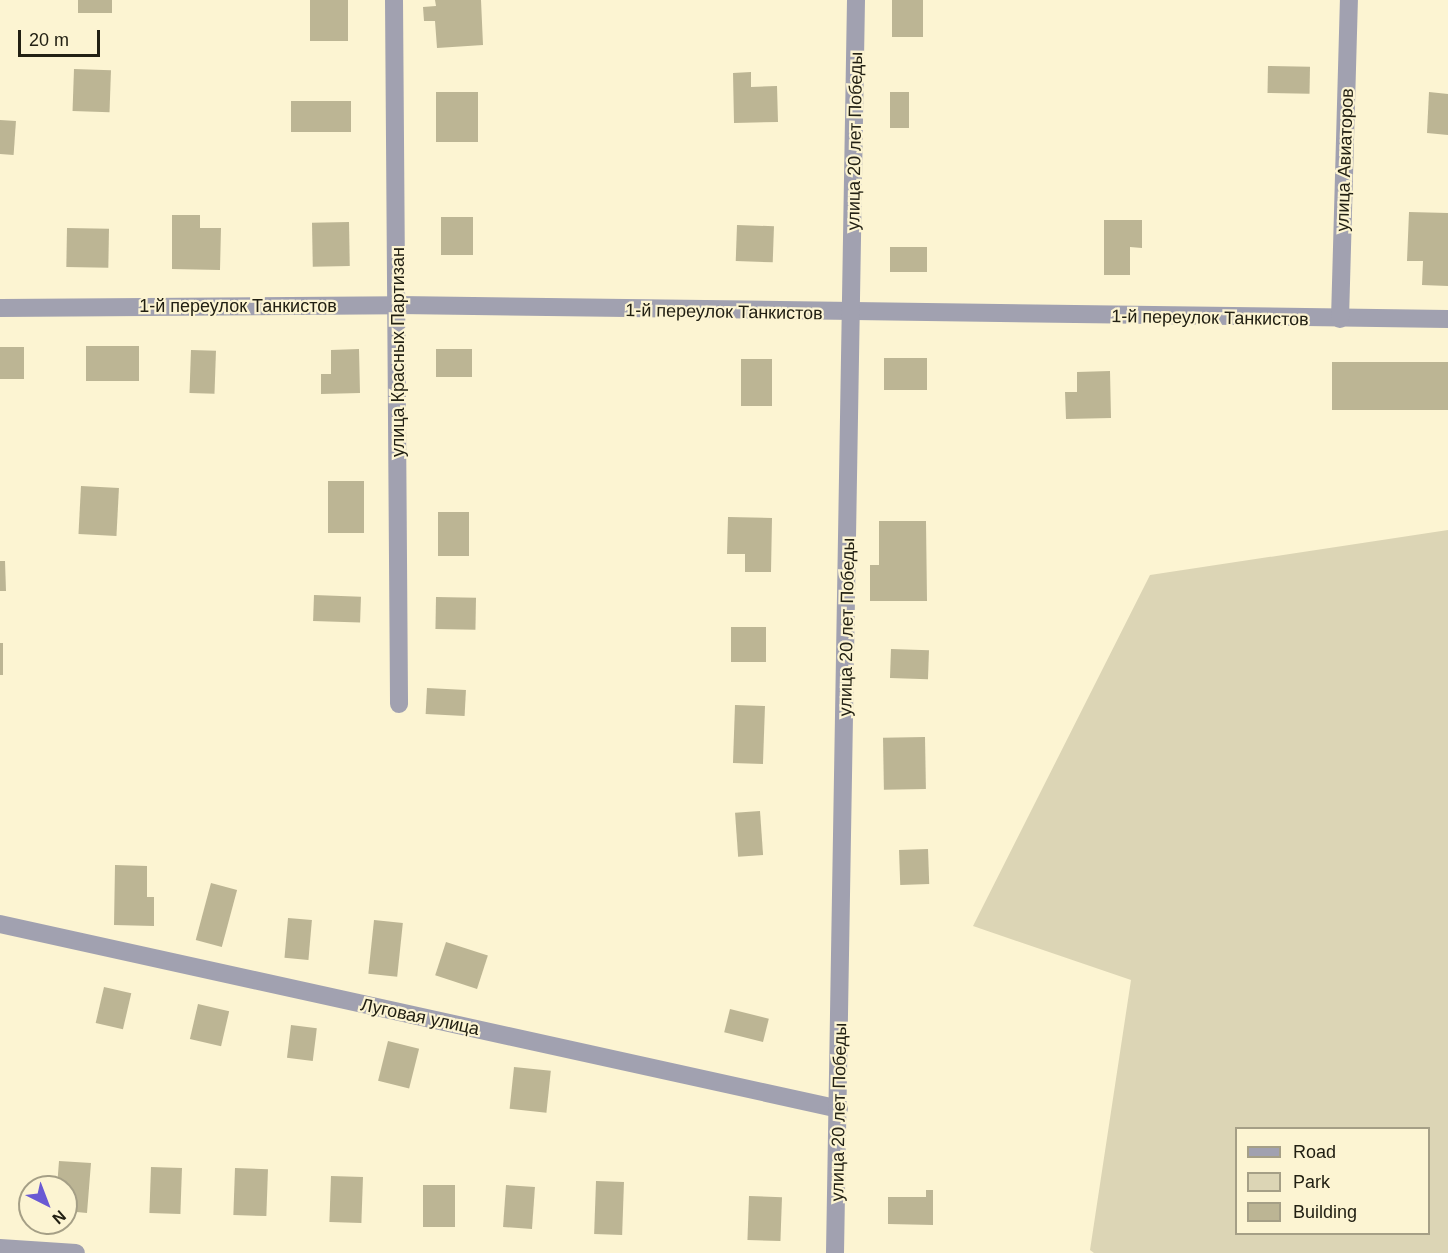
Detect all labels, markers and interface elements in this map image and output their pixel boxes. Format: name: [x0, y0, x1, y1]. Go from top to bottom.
scale bar: [21, 18, 104, 56]
text: 20 m: [29, 30, 69, 50]
street label: улица 20 лет Победы: [843, 51, 867, 231]
street label: улица Авиаторов: [1332, 88, 1358, 232]
street label: улица Красных Партизан: [387, 247, 409, 457]
street label: 1-й переулок Танкистов: [139, 295, 337, 317]
street label: 1-й переулок Танкистов: [625, 299, 823, 325]
street label: 1-й переулок Танкистов: [1111, 305, 1309, 331]
street label: улица 20 лет Победы: [835, 537, 859, 717]
street label: Луговая улица: [359, 994, 481, 1040]
street label: улица 20 лет Победы: [827, 1022, 851, 1202]
legend: [1235, 1127, 1430, 1235]
text: Road: [1293, 1142, 1336, 1162]
text: Park: [1293, 1172, 1330, 1192]
north arrow: [18, 1175, 78, 1235]
text: Building: [1293, 1202, 1357, 1222]
text: N: [49, 1207, 69, 1227]

